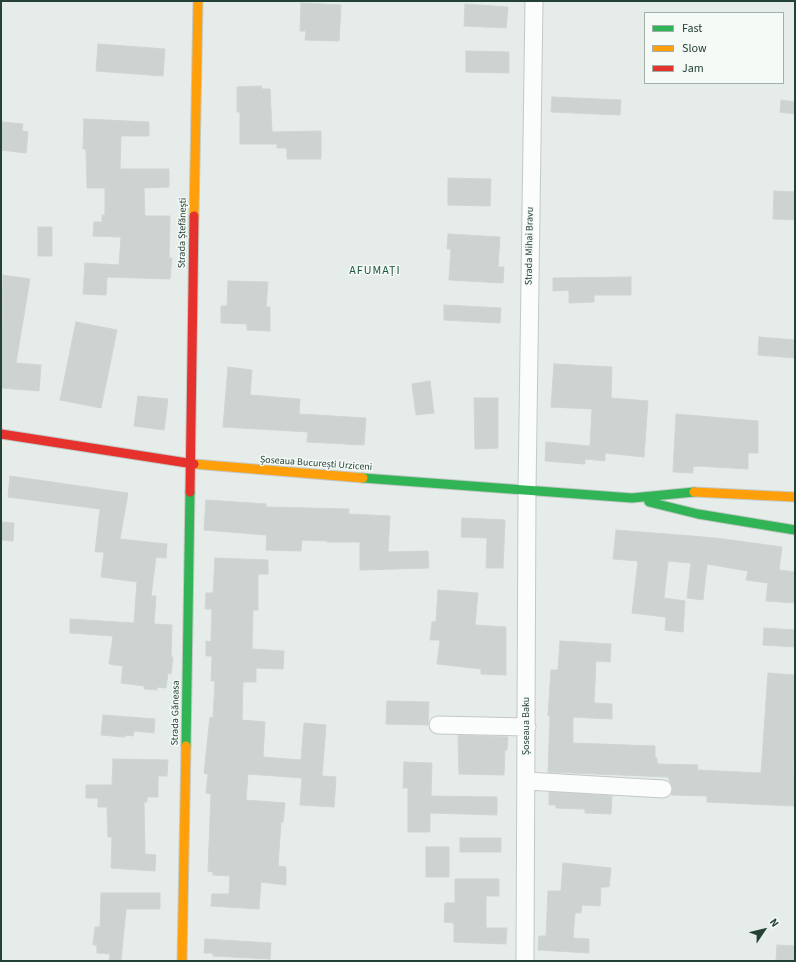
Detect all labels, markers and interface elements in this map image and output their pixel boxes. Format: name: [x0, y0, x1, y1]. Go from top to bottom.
legend: [644, 12, 784, 84]
text: Fast: [682, 20, 702, 37]
text: Slow: [682, 40, 707, 57]
text: Jam: [682, 60, 704, 77]
street label: Strada Ștefănești: [176, 198, 190, 268]
street label: Strada Mihai Bravu: [523, 207, 537, 285]
district label: AFUMAȚI: [349, 264, 401, 278]
street label: Șoseaua București Urziceni: [259, 454, 373, 474]
street label: Strada Găneasa: [169, 680, 183, 746]
street label: Șoseaua Baku: [521, 697, 533, 755]
north arrow: [744, 910, 784, 950]
text: N: [766, 916, 782, 930]

